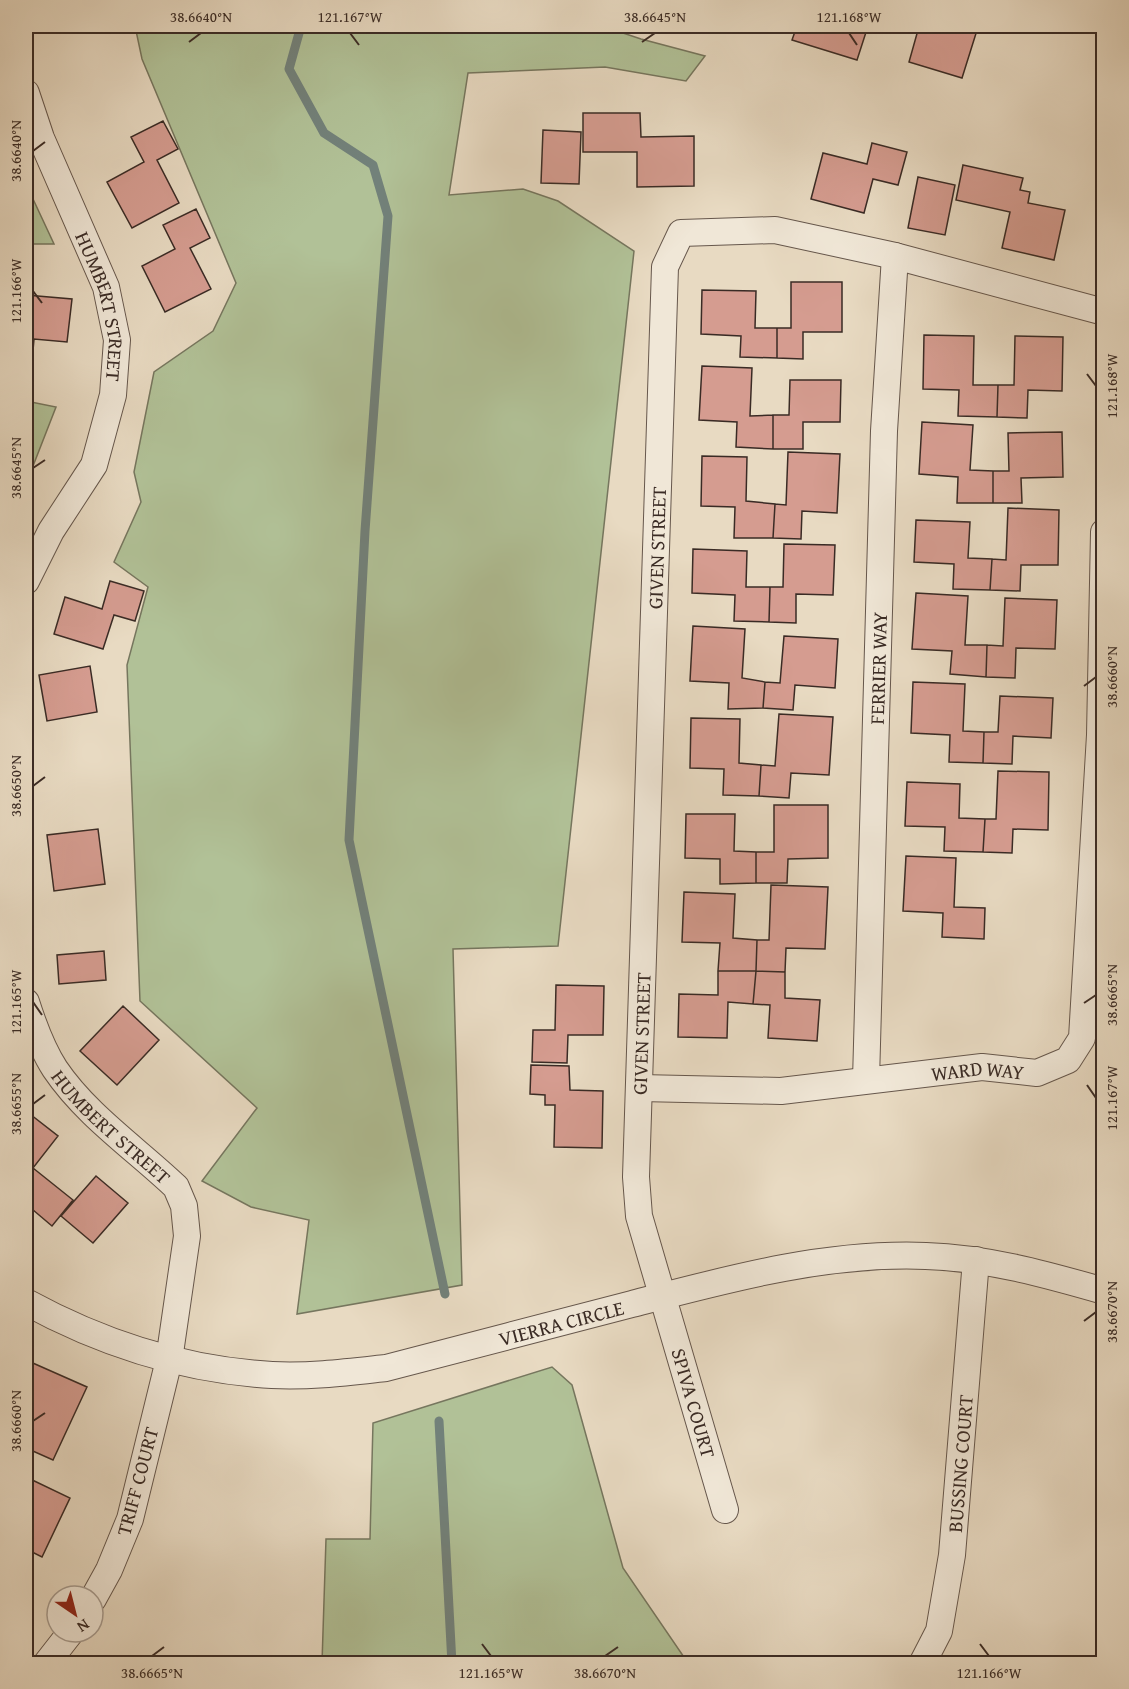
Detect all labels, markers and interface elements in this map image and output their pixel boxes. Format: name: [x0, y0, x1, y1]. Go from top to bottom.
text: 38.6640°N: [170, 6, 232, 27]
text: 121.167°W: [317, 6, 383, 27]
text: 38.6645°N: [624, 6, 686, 27]
text: 121.168°W: [816, 6, 882, 27]
text: 38.6640°N: [5, 120, 26, 182]
street label: HUMBERT STREET: [69, 227, 132, 382]
text: 121.166°W: [5, 258, 26, 324]
text: 121.168°W: [1101, 353, 1122, 419]
text: 38.6645°N: [5, 437, 26, 499]
street label: GIVEN STREET: [640, 486, 672, 610]
street label: FERRIER WAY: [861, 611, 893, 725]
text: 38.6660°N: [1101, 646, 1122, 708]
text: 38.6650°N: [5, 755, 26, 817]
text: 38.6665°N: [1101, 964, 1122, 1026]
text: 121.165°W: [5, 969, 26, 1035]
street label: GIVEN STREET: [624, 972, 657, 1095]
street label: WARD WAY: [929, 1053, 1026, 1087]
street label: HUMBERT STREET: [45, 1063, 178, 1190]
text: 121.167°W: [1101, 1065, 1122, 1131]
text: 38.6655°N: [5, 1073, 26, 1135]
text: 38.6670°N: [1101, 1281, 1122, 1343]
street label: VIERRA CIRCLE: [495, 1292, 627, 1353]
street label: SPIVA COURT: [665, 1345, 723, 1461]
text: 38.6660°N: [5, 1390, 26, 1452]
street label: BUSSING COURT: [939, 1394, 979, 1534]
street label: TRIFF COURT: [109, 1423, 165, 1539]
north arrow: [45, 1584, 105, 1644]
text: N: [72, 1613, 95, 1639]
text: 38.6665°N: [121, 1662, 183, 1683]
text: 121.165°W: [458, 1662, 524, 1683]
text: 38.6670°N: [574, 1662, 636, 1683]
text: 121.166°W: [956, 1662, 1022, 1683]

